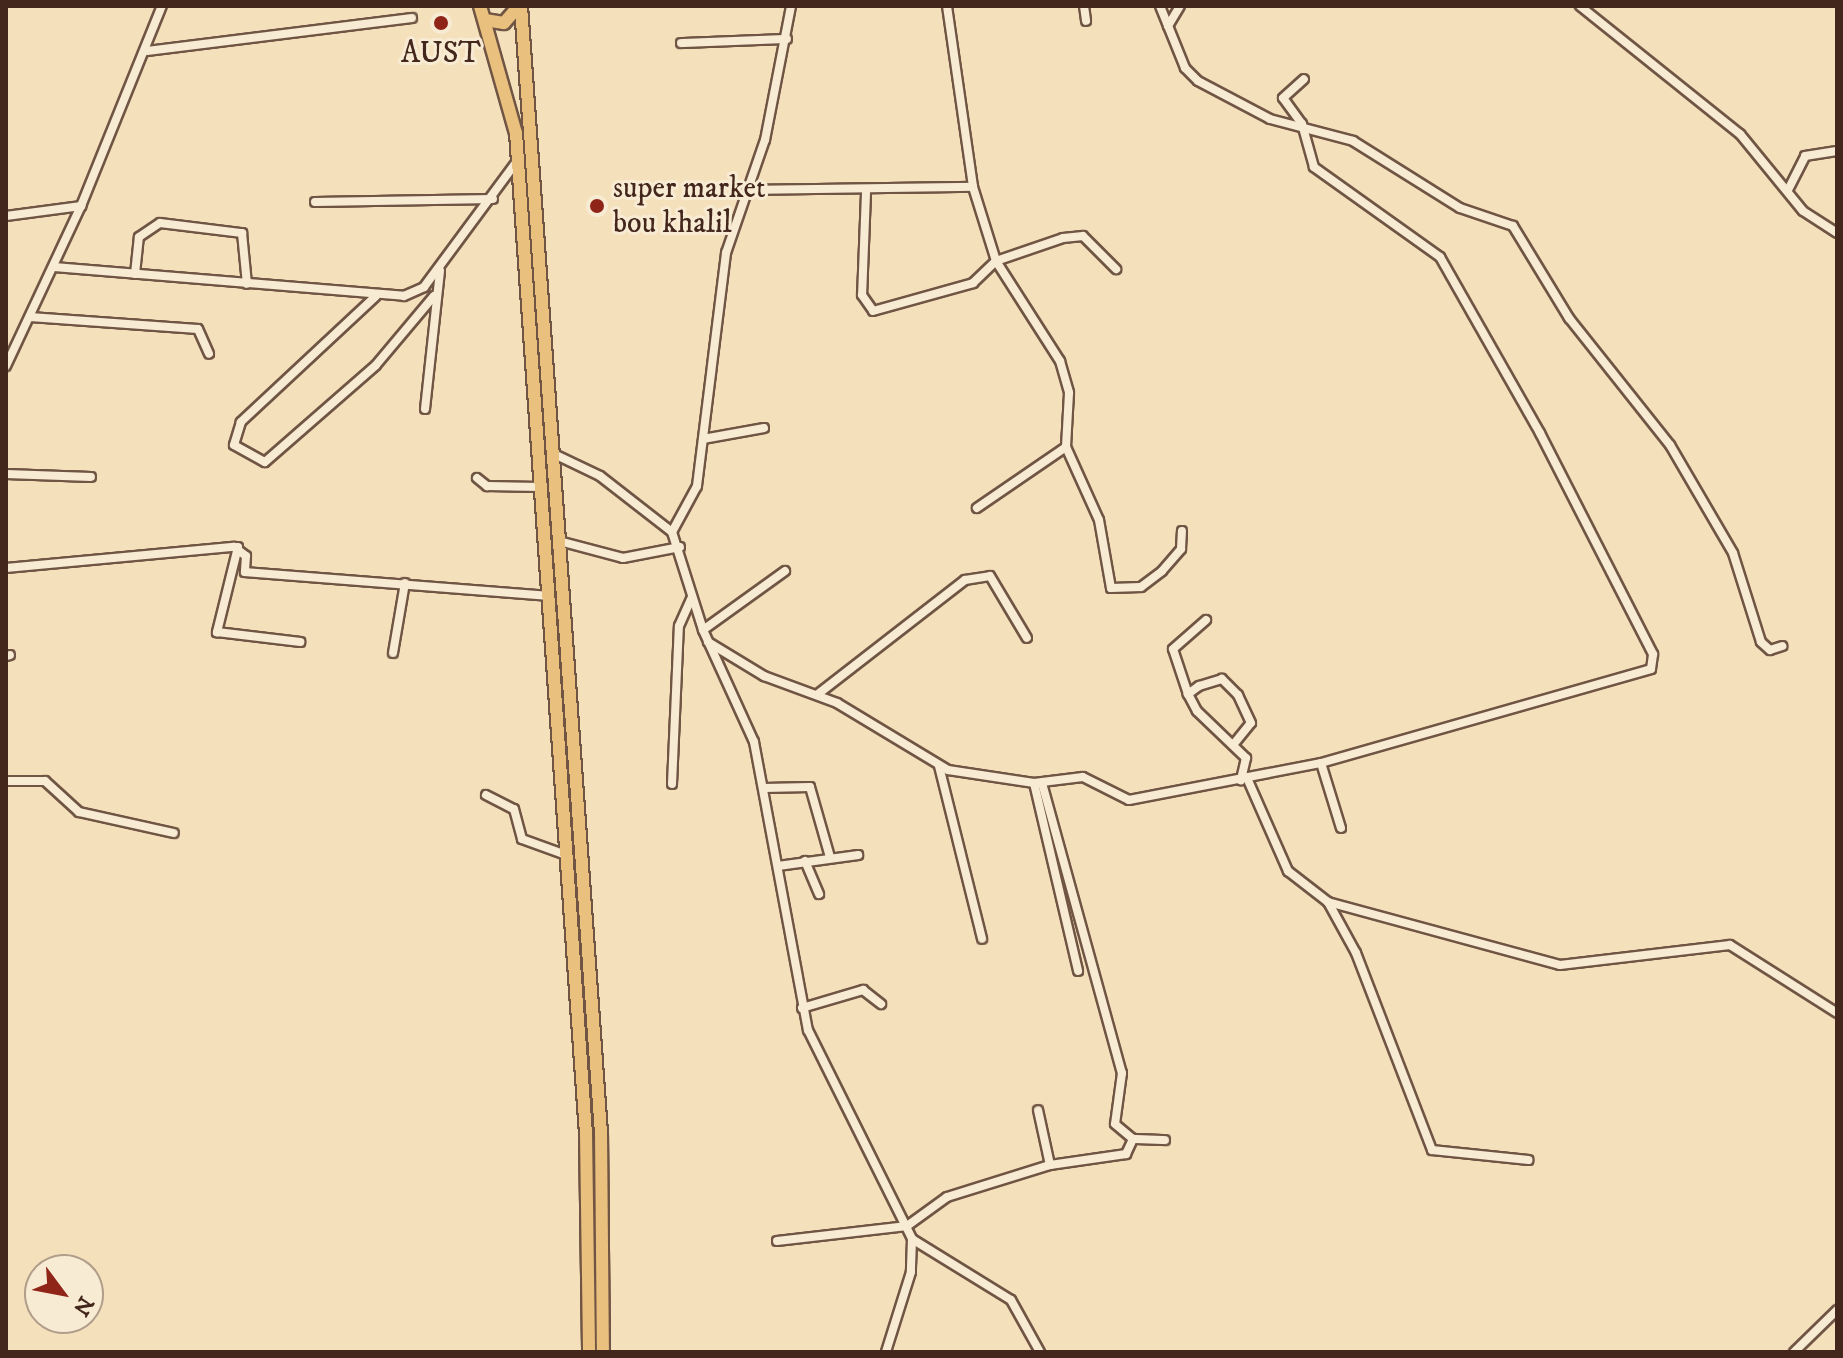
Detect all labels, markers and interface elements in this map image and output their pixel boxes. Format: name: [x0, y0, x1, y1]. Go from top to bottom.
marker: AUST: [432, 14, 450, 32]
place label: AUST: [401, 36, 481, 72]
place label: super market bou khalil: [613, 171, 766, 242]
marker: super market bou khalil: [588, 197, 606, 215]
north arrow: [24, 1254, 104, 1334]
text: N: [67, 1291, 99, 1321]

